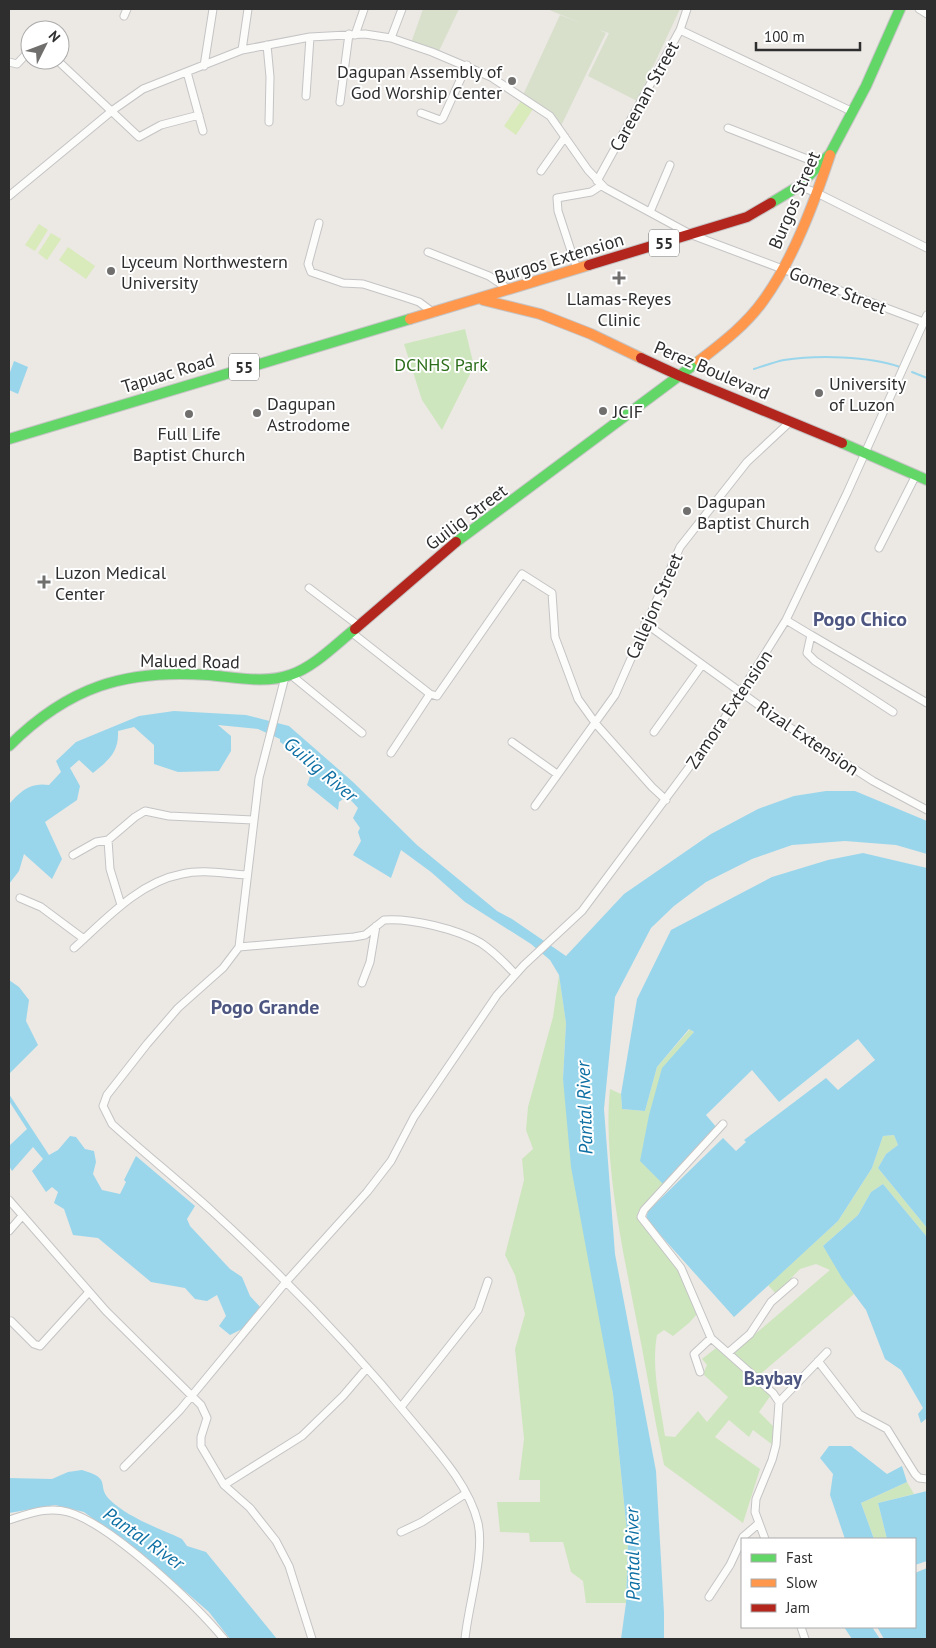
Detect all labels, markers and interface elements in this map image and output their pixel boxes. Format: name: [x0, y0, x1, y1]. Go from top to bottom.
north arrow: [20, 20, 70, 70]
scale bar: [756, 20, 860, 52]
text: N: [45, 27, 64, 46]
text: 100 m: [764, 27, 805, 46]
street label: Careenan Street: [604, 37, 684, 155]
place label: Dagupan Assembly of God Worship Center: [337, 60, 503, 104]
marker: Dagupan Assembly of God Worship Center: [506, 75, 518, 87]
street label: Burgos Street: [763, 148, 825, 252]
street label: Burgos Extension: [492, 227, 626, 289]
road number: 55: [649, 230, 679, 256]
place label: Lyceum Northwestern University: [121, 250, 288, 294]
street label: Gomez Street: [786, 261, 890, 319]
marker: Lyceum Northwestern University: [105, 265, 117, 277]
marker: Llamas-Reyes Clinic: [612, 271, 626, 285]
place label: Llamas-Reyes Clinic: [567, 287, 671, 331]
street label: Perez Boulevard: [651, 335, 773, 405]
street label: Tapuac Road: [119, 348, 217, 398]
park label: DCNHS Park: [394, 353, 488, 376]
road number: 55: [229, 354, 259, 381]
place label: University of Luzon: [829, 372, 907, 416]
marker: University of Luzon: [813, 387, 825, 399]
place label: Dagupan Astrodome: [267, 392, 350, 436]
place label: JCIF: [612, 400, 643, 423]
marker: JCIF: [597, 405, 609, 417]
marker: Dagupan Astrodome: [251, 407, 263, 419]
marker: Full Life Baptist Church: [183, 408, 195, 420]
place label: Full Life Baptist Church: [133, 422, 245, 466]
street label: Guilig Street: [421, 479, 511, 555]
place label: Dagupan Baptist Church: [697, 490, 810, 534]
marker: Dagupan Baptist Church: [681, 505, 693, 517]
street label: Callejon Street: [620, 549, 688, 663]
place label: Luzon Medical Center: [55, 561, 167, 605]
marker: Luzon Medical Center: [37, 575, 51, 589]
district label: Pogo Chico: [813, 606, 907, 632]
street label: Zamora Extension: [681, 645, 777, 773]
street label: Malued Road: [140, 649, 240, 673]
street label: Rizal Extension: [753, 695, 863, 781]
water label: Guilig River: [279, 731, 364, 808]
district label: Pogo Grande: [211, 994, 319, 1020]
water label: Pantal River: [570, 1059, 598, 1155]
district label: Baybay: [744, 1366, 803, 1390]
water label: Pantal River: [99, 1501, 191, 1576]
water label: Pantal River: [619, 1505, 645, 1601]
legend: [741, 1538, 916, 1628]
text: Fast: [786, 1548, 813, 1567]
text: Slow: [786, 1573, 817, 1592]
text: Jam: [785, 1598, 810, 1617]

